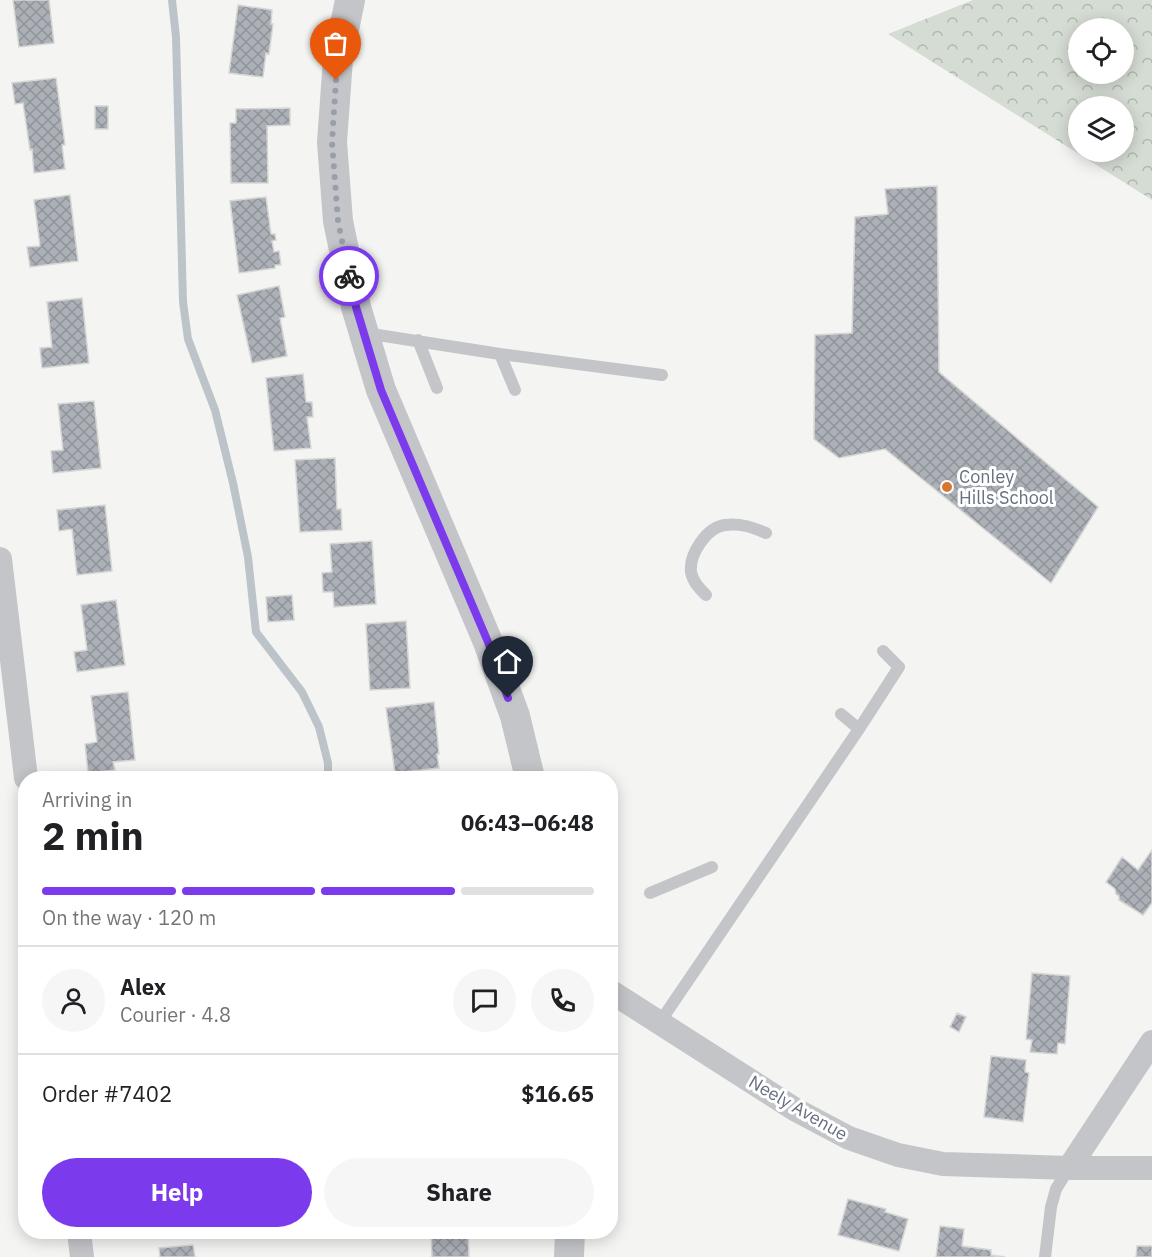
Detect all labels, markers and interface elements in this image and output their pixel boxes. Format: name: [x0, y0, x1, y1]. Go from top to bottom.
pin: [310, 18, 361, 80]
map controls: [1068, 18, 1134, 162]
button: locate: [1068, 18, 1134, 84]
icon: bag: [319, 27, 352, 60]
button: layers: [1068, 96, 1134, 162]
courier: [319, 246, 379, 306]
icon: bike: [333, 260, 366, 293]
place label: Conley Hills School: [959, 465, 1054, 509]
marker: Conley Hills School: [940, 480, 954, 494]
pin: [482, 636, 533, 698]
icon: home: [491, 645, 524, 678]
text: Arriving in: [42, 786, 132, 813]
text: 06:43–06:48: [461, 808, 594, 837]
text: 2 min: [42, 810, 144, 861]
text: On the way · 120 m: [42, 904, 216, 931]
button: person: [42, 969, 105, 1032]
button: chat: [453, 969, 516, 1032]
button: phone: [531, 969, 594, 1032]
text: Alex: [120, 972, 166, 1001]
text: Courier · 4.8: [120, 1001, 231, 1028]
street label: Neely Avenue: [745, 1070, 852, 1145]
text: Order #7402: [42, 1079, 172, 1108]
text: $16.65: [521, 1079, 594, 1108]
button: Help: [42, 1158, 312, 1227]
button: Share: [324, 1158, 594, 1227]

